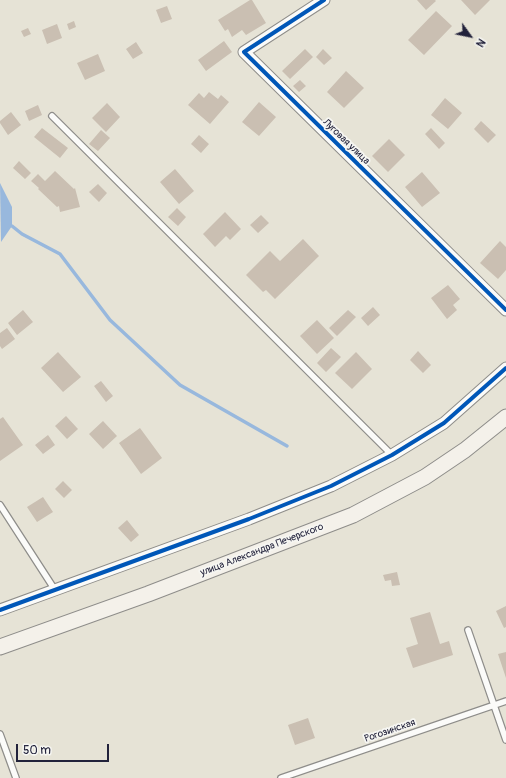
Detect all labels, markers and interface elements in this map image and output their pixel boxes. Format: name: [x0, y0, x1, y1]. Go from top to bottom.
north arrow: [450, 16, 490, 56]
text: N: [473, 36, 488, 49]
street label: Луговая улица: [320, 117, 372, 167]
street label: улица Александра Печерского: [199, 521, 325, 579]
street label: Рогозинская: [363, 717, 417, 745]
scale bar: [18, 736, 111, 762]
text: 50 m: [23, 743, 51, 758]

